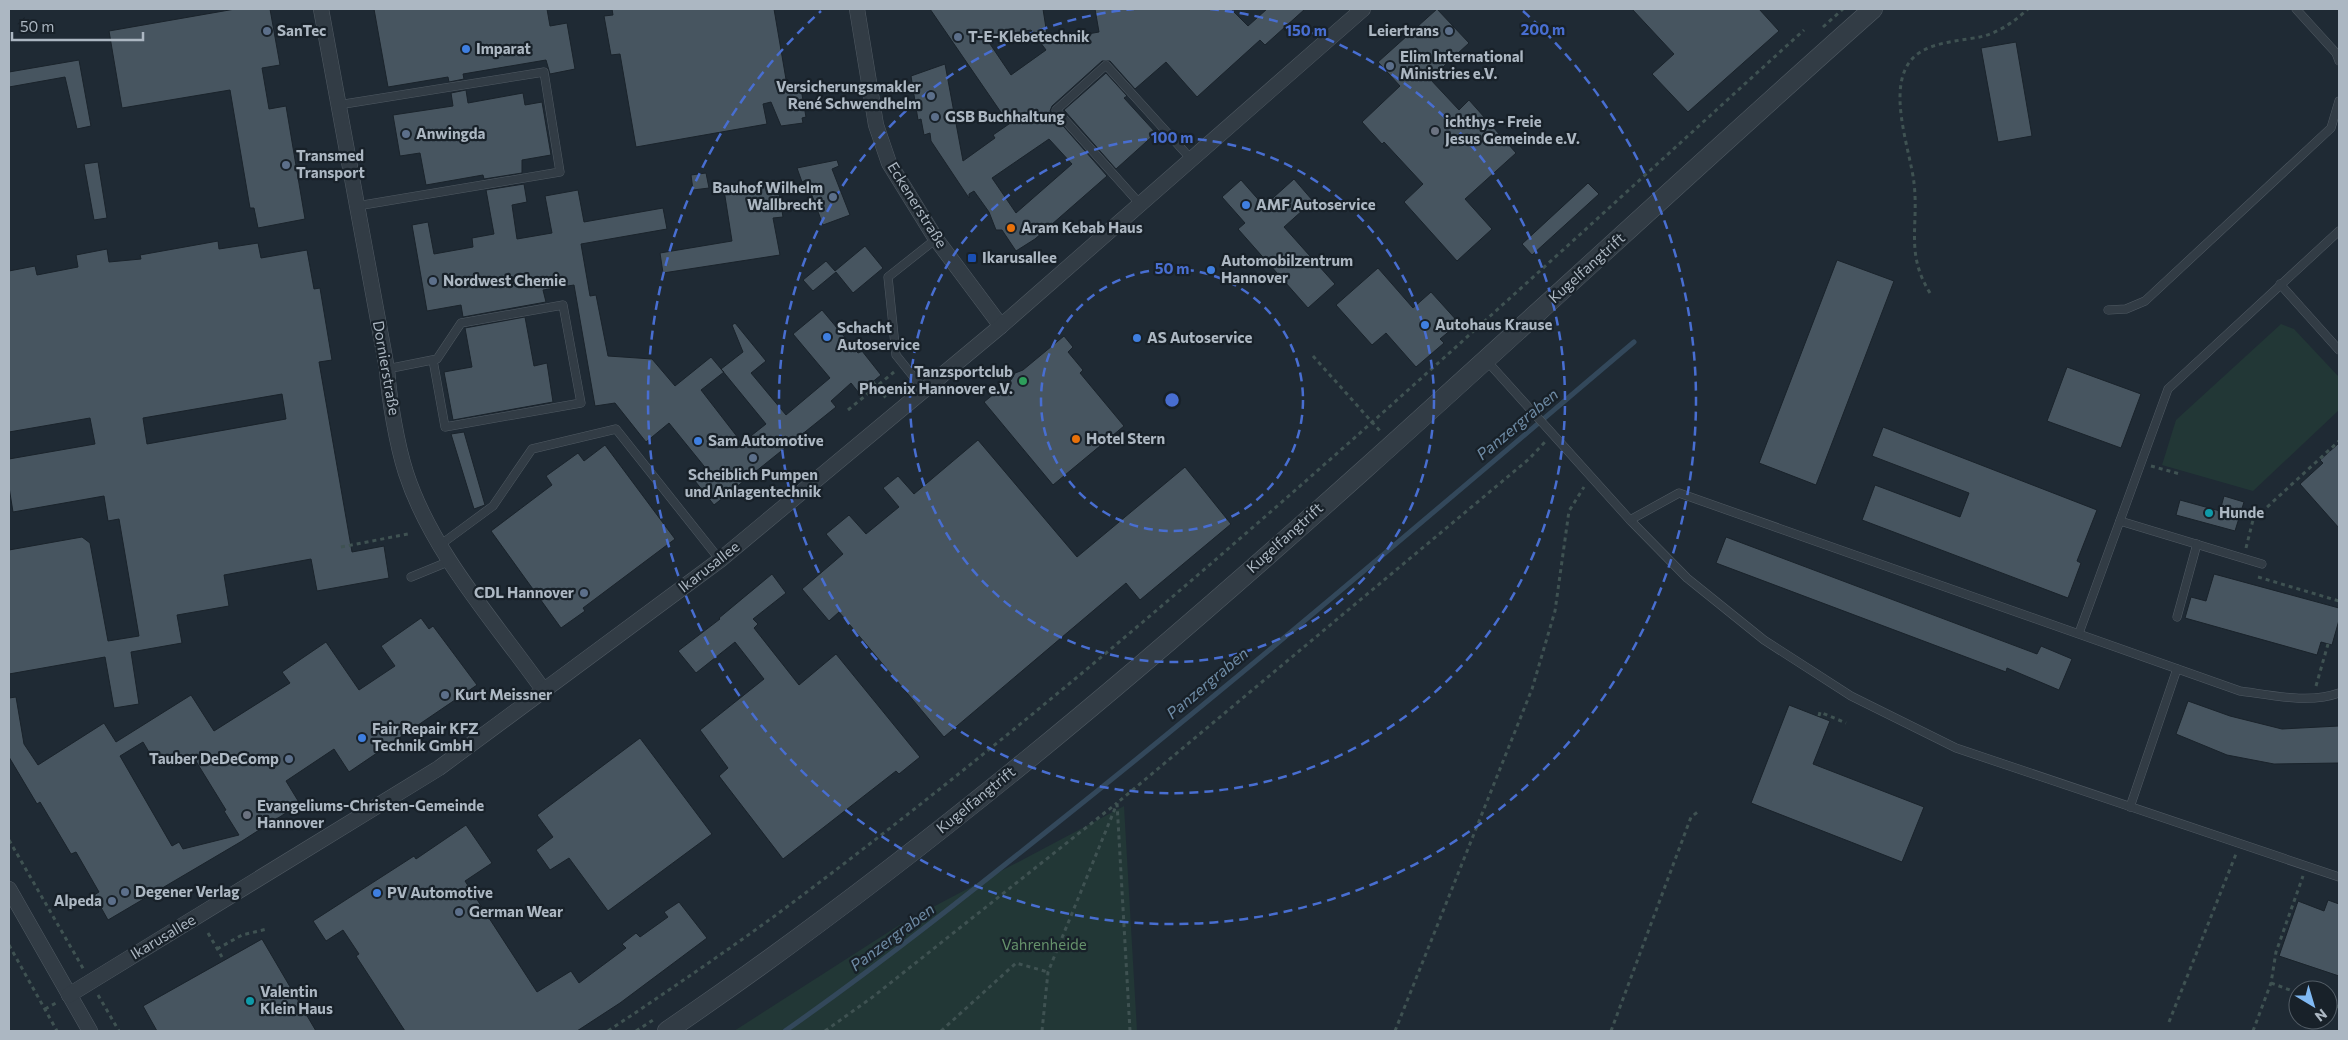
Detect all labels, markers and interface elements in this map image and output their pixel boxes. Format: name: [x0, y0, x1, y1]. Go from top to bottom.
scale bar: [12, 10, 144, 42]
text: 50 m: [20, 17, 54, 35]
text: 200 m: [1521, 20, 1565, 38]
place label: SanTec: [277, 21, 326, 39]
text: 150 m: [1285, 21, 1327, 39]
place label: Leiertrans: [1368, 21, 1439, 39]
marker: SanTec: [261, 25, 273, 37]
marker: Leiertrans: [1443, 25, 1455, 37]
place label: T-E-Klebetechnik: [968, 27, 1090, 45]
marker: T-E-Klebetechnik: [952, 31, 964, 43]
place label: Imparat: [476, 39, 531, 57]
marker: Imparat: [460, 43, 472, 55]
place label: Elim International Ministries e.V.: [1400, 47, 1524, 82]
marker: Elim International Ministries e.V.: [1384, 60, 1396, 72]
place label: Versicherungsmakler René Schwendhelm: [776, 77, 921, 112]
marker: Versicherungsmakler René Schwendhelm: [925, 90, 937, 102]
place label: GSB Buchhaltung: [945, 107, 1065, 125]
marker: GSB Buchhaltung: [929, 111, 941, 123]
place label: ichthys - Freie Jesus Gemeinde e.V.: [1445, 112, 1580, 147]
place label: Anwingda: [416, 124, 486, 142]
marker: ichthys - Freie Jesus Gemeinde e.V.: [1429, 125, 1441, 137]
marker: Anwingda: [400, 128, 412, 140]
text: 100 m: [1151, 128, 1193, 146]
place label: Transmed Transport: [296, 146, 365, 181]
street label: Eckenerstraße: [884, 158, 951, 251]
marker: Transmed Transport: [280, 159, 292, 171]
place label: Bauhof Wilhelm Wallbrecht: [712, 178, 823, 213]
marker: Bauhof Wilhelm Wallbrecht: [827, 191, 839, 203]
place label: AMF Autoservice: [1256, 195, 1376, 213]
marker: AMF Autoservice: [1240, 199, 1252, 211]
place label: Aram Kebab Haus: [1021, 218, 1143, 236]
marker: Aram Kebab Haus: [1005, 222, 1017, 234]
street label: Kugelfangtrift: [1544, 228, 1628, 306]
place label: Ikarusallee: [982, 248, 1057, 266]
place label: Automobilzentrum Hannover: [1221, 251, 1353, 286]
marker: Ikarusallee: [966, 252, 978, 264]
text: 50 m: [1155, 259, 1189, 277]
marker: Automobilzentrum Hannover: [1205, 264, 1217, 276]
place label: Nordwest Chemie: [443, 271, 566, 289]
marker: Nordwest Chemie: [427, 275, 439, 287]
place label: Autohaus Krause: [1435, 315, 1552, 333]
place label: Schacht Autoservice: [837, 318, 920, 353]
street label: Dornierstraße: [370, 319, 404, 417]
marker: Autohaus Krause: [1419, 319, 1431, 331]
place label: AS Autoservice: [1147, 328, 1253, 346]
marker: Schacht Autoservice: [821, 331, 833, 343]
marker: AS Autoservice: [1131, 332, 1143, 344]
place label: Tanzsportclub Phoenix Hannover e.V.: [859, 362, 1013, 397]
marker: Tanzsportclub Phoenix Hannover e.V.: [1017, 375, 1029, 387]
water label: Panzergraben: [1472, 384, 1561, 463]
centre of rings: [1163, 391, 1181, 409]
place label: Hotel Stern: [1086, 429, 1165, 447]
place label: Sam Automotive: [708, 431, 824, 449]
marker: Hotel Stern: [1070, 433, 1082, 445]
marker: Sam Automotive: [692, 435, 704, 447]
marker: Scheiblich Pumpen und Anlagentechnik: [747, 452, 759, 464]
place label: Scheiblich Pumpen und Anlagentechnik: [685, 465, 822, 500]
street label: Kugelfangtrift: [1242, 498, 1326, 576]
place label: Hunde: [2219, 503, 2264, 521]
marker: Hunde: [2203, 507, 2215, 519]
street label: Ikarusallee: [674, 537, 743, 596]
place label: CDL Hannover: [474, 583, 574, 601]
marker: CDL Hannover: [578, 587, 590, 599]
water label: Panzergraben: [1162, 643, 1251, 722]
place label: Kurt Meissner: [455, 685, 552, 703]
marker: Kurt Meissner: [439, 689, 451, 701]
place label: Fair Repair KFZ Technik GmbH: [372, 719, 479, 754]
marker: Fair Repair KFZ Technik GmbH: [356, 732, 368, 744]
place label: Tauber DeDeComp: [149, 749, 279, 767]
marker: Tauber DeDeComp: [283, 753, 295, 765]
street label: Kugelfangtrift: [932, 762, 1018, 837]
place label: Evangeliums-Christen-Gemeinde Hannover: [257, 796, 484, 831]
marker: Evangeliums-Christen-Gemeinde Hannover: [241, 809, 253, 821]
place label: Degener Verlag: [135, 882, 239, 900]
place label: PV Automotive: [387, 883, 493, 901]
marker: Degener Verlag: [119, 886, 131, 898]
marker: PV Automotive: [371, 887, 383, 899]
place label: Alpeda: [54, 891, 102, 909]
marker: Alpeda: [106, 895, 118, 907]
water label: Panzergraben: [846, 899, 938, 974]
place label: German Wear: [469, 902, 563, 920]
marker: German Wear: [453, 906, 465, 918]
street label: Ikarusallee: [127, 910, 198, 963]
park label: Vahrenheide: [1001, 935, 1087, 953]
north arrow: [2288, 980, 2338, 1030]
place label: Valentin Klein Haus: [260, 982, 333, 1017]
marker: Valentin Klein Haus: [244, 995, 256, 1007]
text: N: [2312, 1006, 2331, 1026]

